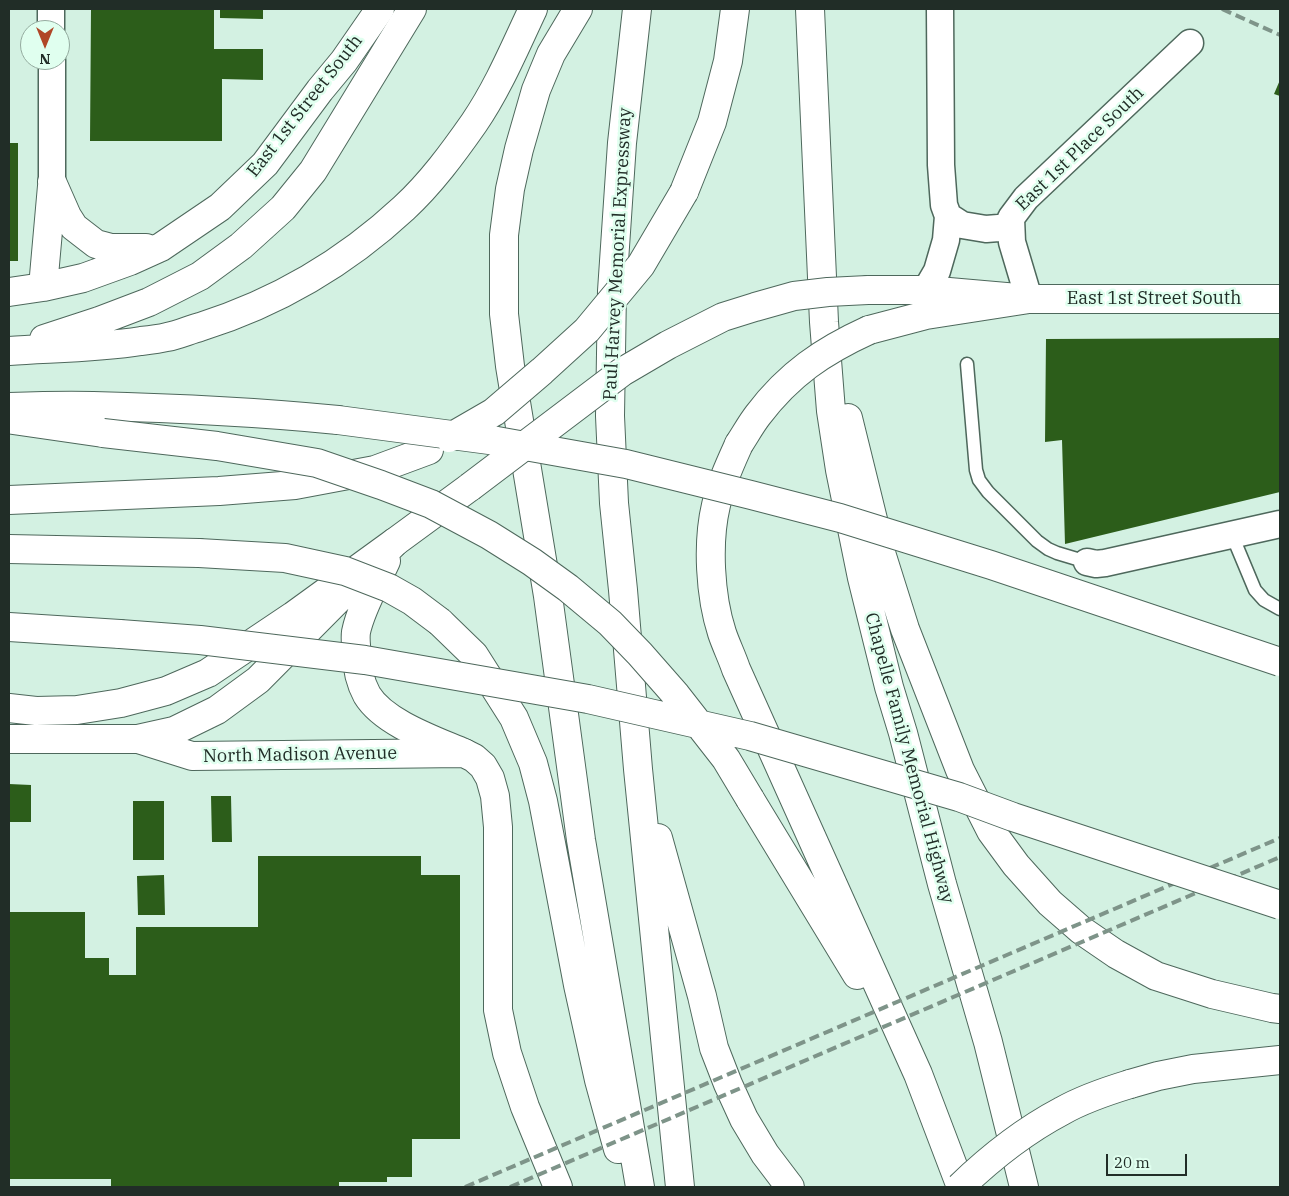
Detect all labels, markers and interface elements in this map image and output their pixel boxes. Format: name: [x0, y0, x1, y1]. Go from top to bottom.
north arrow: [20, 20, 70, 70]
street label: East 1st Street South: [243, 31, 367, 181]
text: N: [39, 50, 51, 68]
street label: East 1st Place South: [1012, 82, 1148, 216]
street label: Paul Harvey Memorial Expressway: [600, 107, 636, 401]
street label: East 1st Street South: [1067, 288, 1241, 310]
street label: Chapelle Family Memorial Highway: [860, 610, 958, 906]
street label: North Madison Avenue: [203, 743, 397, 767]
scale bar: [1109, 1144, 1190, 1176]
text: 20 m: [1114, 1153, 1150, 1172]

